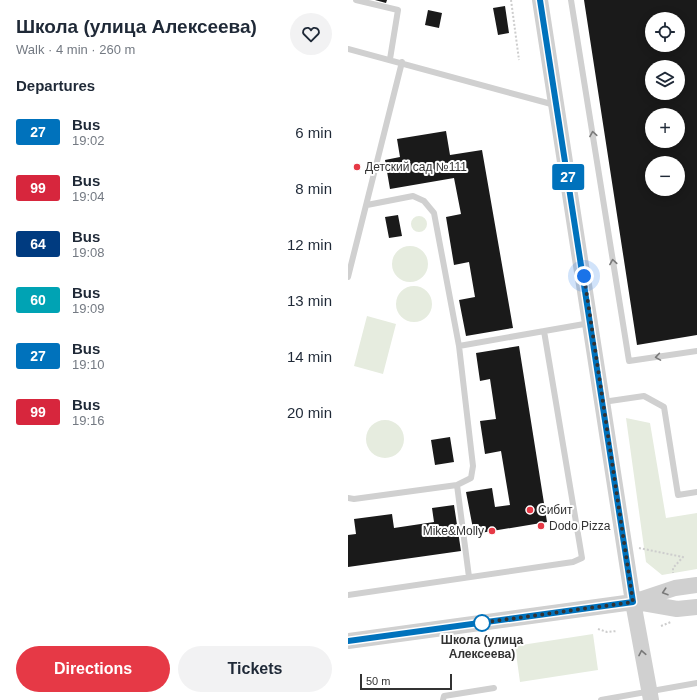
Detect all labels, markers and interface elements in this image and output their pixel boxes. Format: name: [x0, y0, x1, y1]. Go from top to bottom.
map controls: [645, 12, 685, 196]
button: locate: [645, 12, 685, 52]
button: heart: [290, 13, 332, 55]
text: Школа (улица Алексеева): [16, 16, 257, 37]
text: Walk · 4 min · 260 m: [16, 42, 135, 57]
button: layers: [645, 60, 685, 100]
text: Departures: [16, 77, 95, 94]
button: +: [645, 108, 685, 148]
text: Bus: [72, 116, 100, 133]
text: 27: [30, 124, 46, 140]
text: 6 min: [295, 124, 332, 141]
one-way arrow: [589, 130, 598, 137]
text: 19:02: [72, 133, 105, 148]
button: −: [645, 156, 685, 196]
place label: Детский сад №111: [365, 160, 467, 174]
marker: Детский сад №111: [352, 162, 362, 172]
line badge: 27: [550, 164, 586, 190]
text: 27: [560, 169, 576, 185]
text: Bus: [72, 172, 100, 189]
text: 99: [30, 180, 46, 196]
text: 8 min: [295, 180, 332, 197]
text: 19:04: [72, 189, 105, 204]
text: Bus: [72, 228, 100, 245]
text: 64: [30, 236, 46, 252]
text: 12 min: [287, 236, 332, 253]
text: 19:08: [72, 245, 105, 260]
one-way arrow: [610, 259, 618, 265]
your location: [574, 266, 594, 286]
text: Bus: [72, 284, 100, 301]
text: 60: [30, 292, 46, 308]
text: 13 min: [287, 292, 332, 309]
text: 19:09: [72, 301, 105, 316]
text: Bus: [72, 340, 100, 357]
text: 27: [30, 348, 46, 364]
text: 14 min: [287, 348, 332, 365]
one-way arrow: [655, 352, 662, 361]
text: 19:10: [72, 357, 105, 372]
text: Bus: [72, 396, 100, 413]
text: 99: [30, 404, 46, 420]
text: 20 min: [287, 404, 332, 421]
text: 19:16: [72, 413, 105, 428]
place label: Сибит: [538, 503, 573, 517]
marker: Сибит: [525, 505, 535, 515]
place label: Dodo Pizza: [549, 519, 611, 533]
marker: Dodo Pizza: [536, 521, 546, 531]
place label: Mike&Molly: [423, 524, 484, 538]
marker: Mike&Molly: [487, 526, 497, 536]
one-way arrow: [661, 587, 668, 596]
marker: Школа (улица Алексеева): [473, 614, 491, 632]
place label: Школа (улица Алексеева): [441, 633, 523, 661]
button: Directions: [16, 646, 170, 692]
button: Tickets: [178, 646, 332, 692]
one-way arrow: [638, 650, 647, 656]
scale bar: [360, 672, 452, 691]
text: 50 m: [366, 675, 390, 687]

